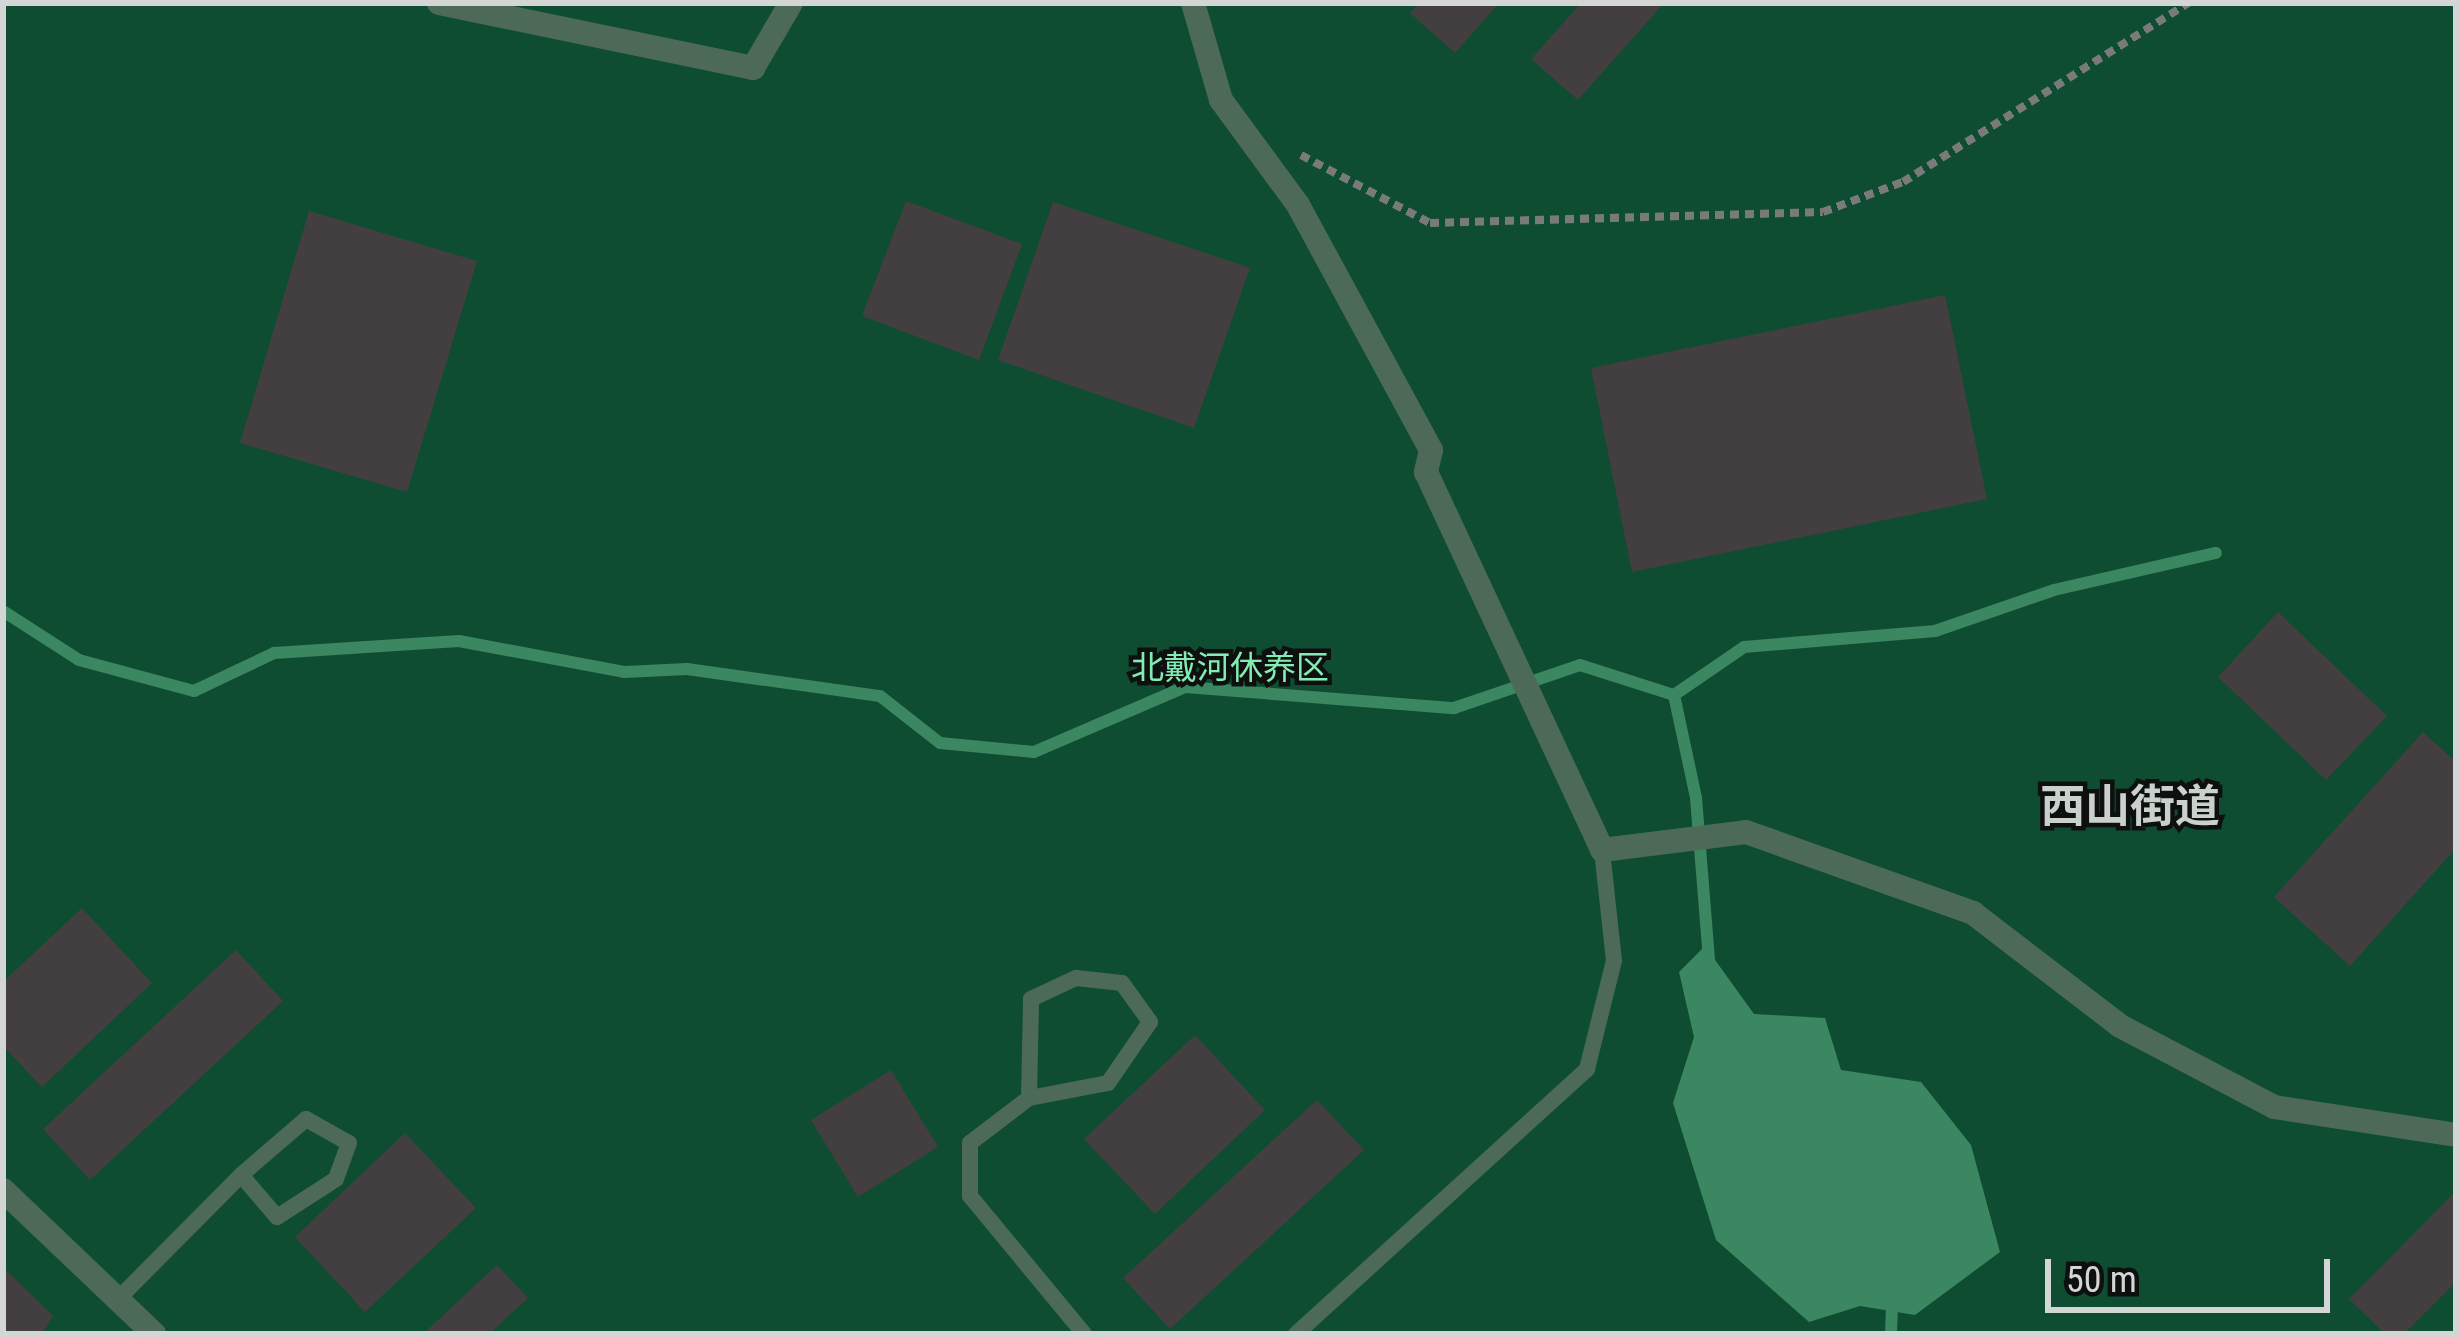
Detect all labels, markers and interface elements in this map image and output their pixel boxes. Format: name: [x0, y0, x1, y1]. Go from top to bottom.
park label: 北戴河休养区: [1131, 648, 1329, 688]
district label: 西山街道: [2040, 780, 2220, 834]
scale bar: [2051, 1235, 2336, 1309]
text: 50 m: [2066, 1259, 2137, 1301]

